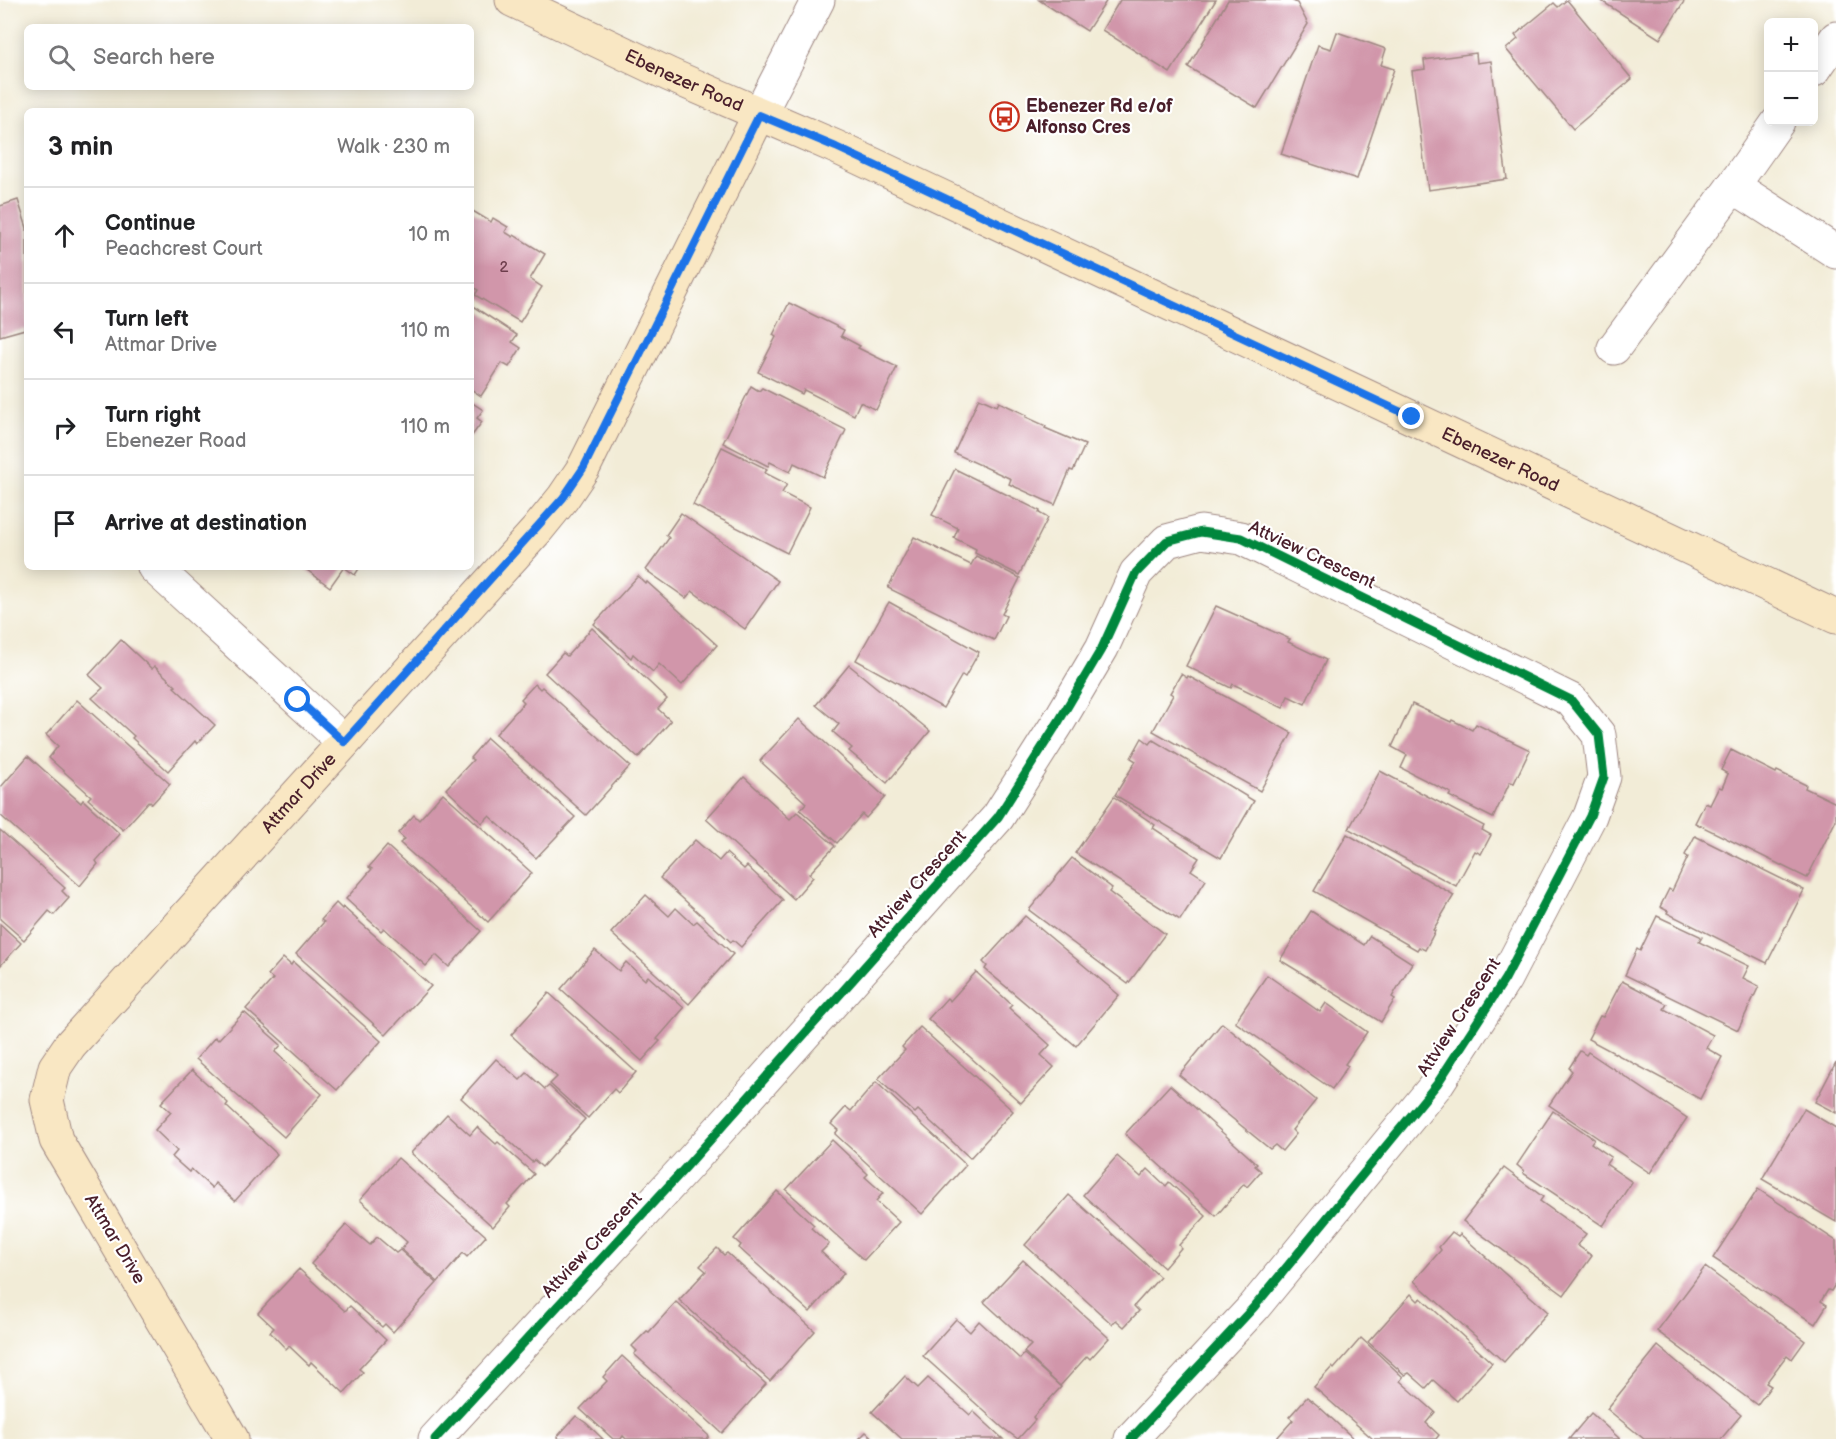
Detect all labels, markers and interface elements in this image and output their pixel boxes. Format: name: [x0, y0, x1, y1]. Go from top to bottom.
map controls: [1764, 18, 1818, 126]
button: +: [1764, 18, 1818, 72]
search box: [24, 24, 474, 90]
icon: search: [45, 41, 78, 74]
text: Search here: [93, 44, 215, 71]
street label: Ebenezer Road: [622, 45, 747, 116]
button: −: [1764, 72, 1818, 126]
place label: Ebenezer Rd e/of Alfonso Cres: [1025, 96, 1173, 138]
bus stop icon: Ebenezer Rd e/of Alfonso Cres: [989, 100, 1021, 132]
text: 3 min: [48, 132, 113, 163]
text: Walk · 230 m: [337, 135, 450, 159]
text: Continue: [105, 210, 195, 237]
icon: ahead: [48, 219, 81, 252]
text: 10 m: [409, 223, 450, 247]
text: Peachcrest Court: [105, 237, 263, 261]
house number: 2: [500, 258, 509, 277]
text: Turn left: [105, 306, 189, 333]
icon: left: [48, 315, 81, 348]
text: 110 m: [401, 319, 450, 343]
text: Attmar Drive: [105, 333, 217, 357]
text: Turn right: [105, 402, 201, 429]
route end: [1398, 403, 1424, 429]
icon: right: [48, 411, 81, 444]
text: 110 m: [401, 415, 450, 439]
street label: Ebenezer Road: [1438, 423, 1563, 496]
text: Ebenezer Road: [105, 429, 247, 453]
icon: arrive: [48, 507, 81, 540]
text: Arrive at destination: [105, 510, 307, 537]
street label: Attview Crescent: [1245, 517, 1379, 594]
route start: [284, 686, 310, 712]
street label: Attmar Drive: [257, 748, 341, 837]
street label: Attview Crescent: [863, 826, 971, 942]
street label: Attview Crescent: [1413, 953, 1505, 1080]
street label: Attview Crescent: [538, 1187, 647, 1302]
street label: Attmar Drive: [80, 1190, 150, 1288]

